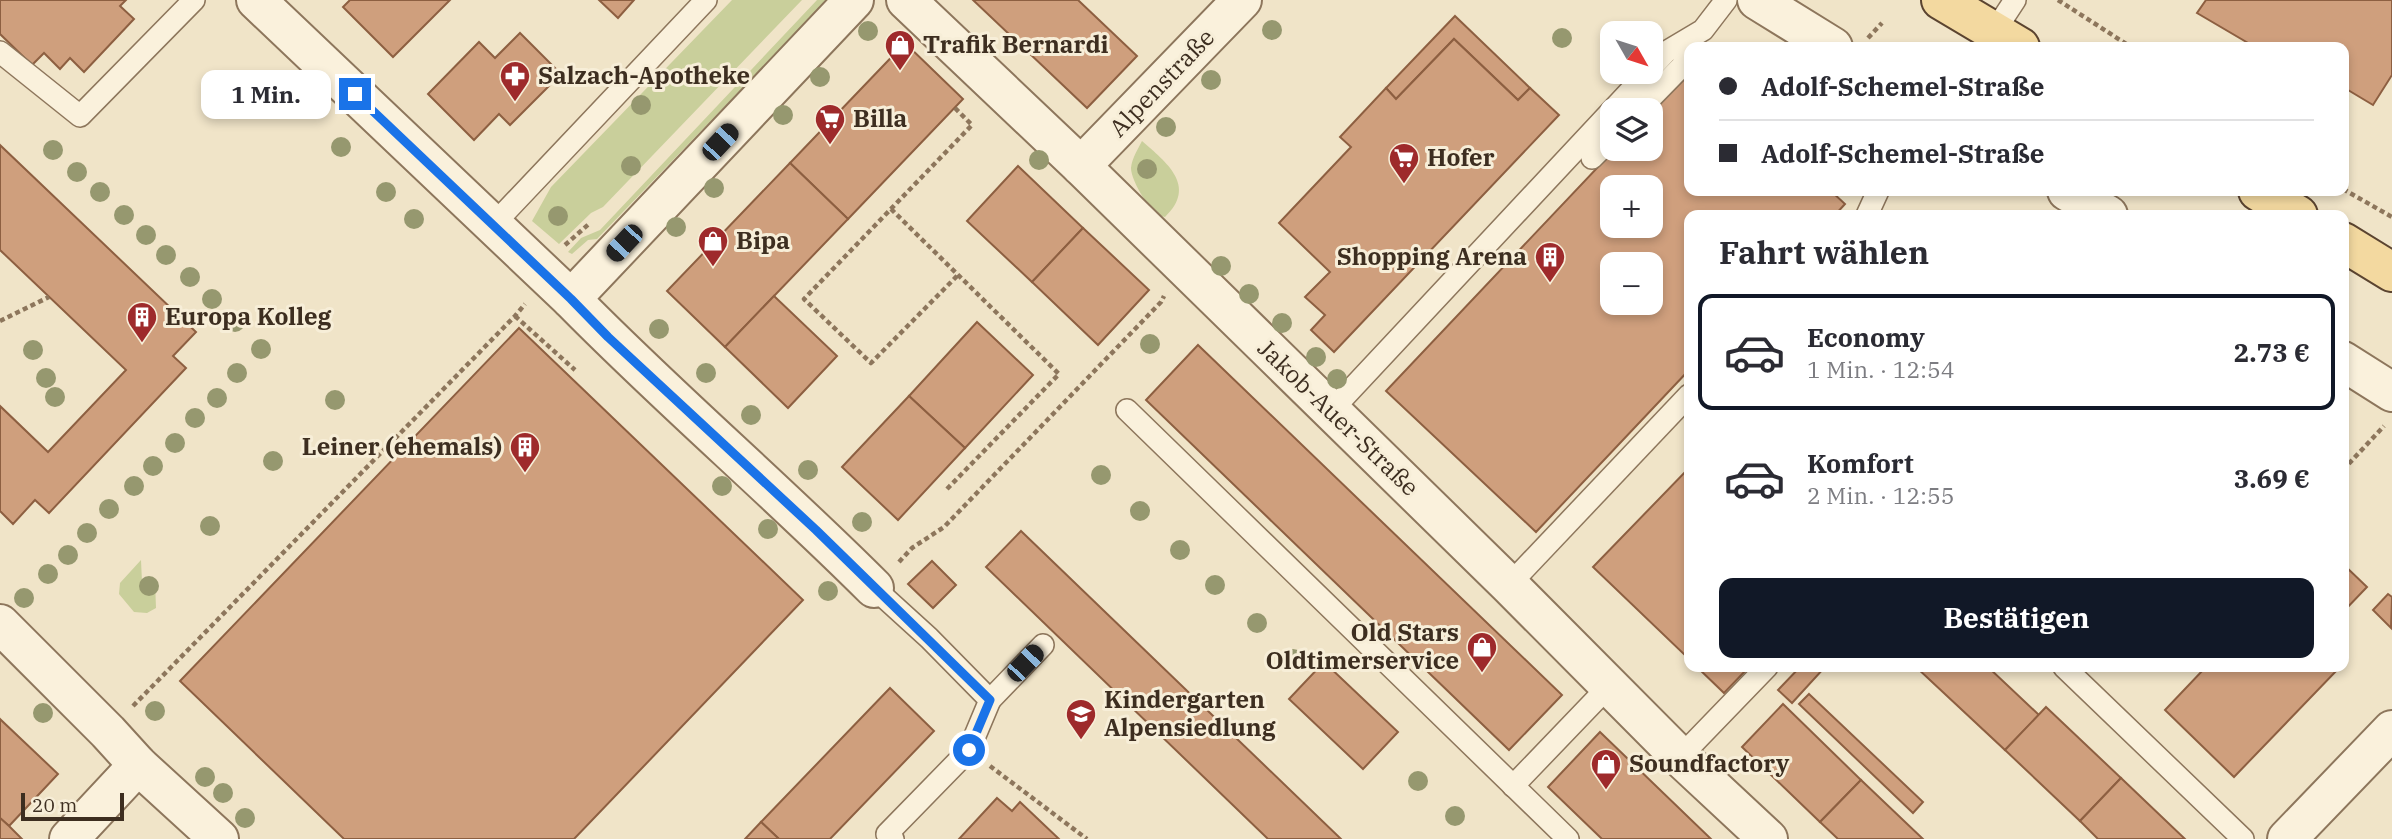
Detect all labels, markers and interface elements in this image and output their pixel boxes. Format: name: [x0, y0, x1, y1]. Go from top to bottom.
street label: Alpenstraße: [1102, 21, 1221, 143]
north arrow: [1600, 21, 1662, 84]
map controls: [1600, 21, 1663, 315]
shop icon: Trafik Bernardi: [883, 28, 917, 72]
place label: Trafik Bernardi: [923, 28, 1109, 60]
pharmacy icon: Salzach-Apotheke: [498, 59, 532, 103]
place label: Salzach-Apotheke: [538, 59, 750, 91]
text: Adolf-Schemel-Straße: [1761, 69, 2045, 103]
callout: 1 Min.: [201, 70, 330, 119]
route end: [339, 78, 371, 110]
text: 1 Min.: [231, 79, 301, 109]
button: layers: [1600, 98, 1663, 161]
supermarket icon: Billa: [813, 102, 847, 146]
place label: Billa: [853, 102, 908, 134]
car: [698, 119, 743, 165]
text: Adolf-Schemel-Straße: [1761, 136, 2045, 170]
supermarket icon: Hofer: [1387, 141, 1421, 185]
place label: Hofer: [1427, 141, 1495, 173]
button: +: [1600, 175, 1663, 238]
car: [602, 220, 647, 266]
shop icon: Bipa: [696, 224, 730, 268]
place label: Bipa: [736, 224, 790, 256]
text: Fahrt wählen: [1719, 231, 1929, 273]
place label: Shopping Arena: [1337, 240, 1527, 272]
building icon: Shopping Arena: [1533, 240, 1567, 284]
button: −: [1600, 252, 1663, 315]
building icon: Europa Kolleg: [125, 300, 159, 344]
place label: Europa Kolleg: [165, 300, 332, 332]
text: Economy: [1807, 320, 1925, 354]
icon: car: [1723, 321, 1786, 384]
street label: Jakob-Auer-Straße: [1251, 332, 1426, 503]
text: 2.73 €: [2234, 335, 2310, 369]
text: 1 Min. · 12:54: [1807, 354, 1954, 384]
place label: Leiner (ehemals): [302, 430, 502, 462]
building icon: Leiner (ehemals): [508, 430, 542, 474]
text: Komfort: [1807, 446, 1914, 480]
icon: car: [1723, 447, 1786, 510]
text: 3.69 €: [2234, 461, 2310, 495]
text: 2 Min. · 12:55: [1807, 480, 1954, 510]
button: Bestätigen: [1719, 578, 2314, 658]
place label: Old Stars Oldtimerservice: [1266, 616, 1459, 676]
shop icon: Old Stars Oldtimerservice: [1465, 630, 1499, 674]
car: [1003, 641, 1048, 685]
place label: Kindergarten Alpensiedlung: [1104, 683, 1276, 743]
school or university icon: Kindergarten Alpensiedlung: [1064, 697, 1098, 741]
route start: [953, 734, 985, 766]
shop icon: Soundfactory: [1589, 747, 1623, 791]
place label: Soundfactory: [1629, 747, 1790, 779]
scale bar: [21, 790, 124, 822]
text: 20 m: [32, 793, 77, 817]

